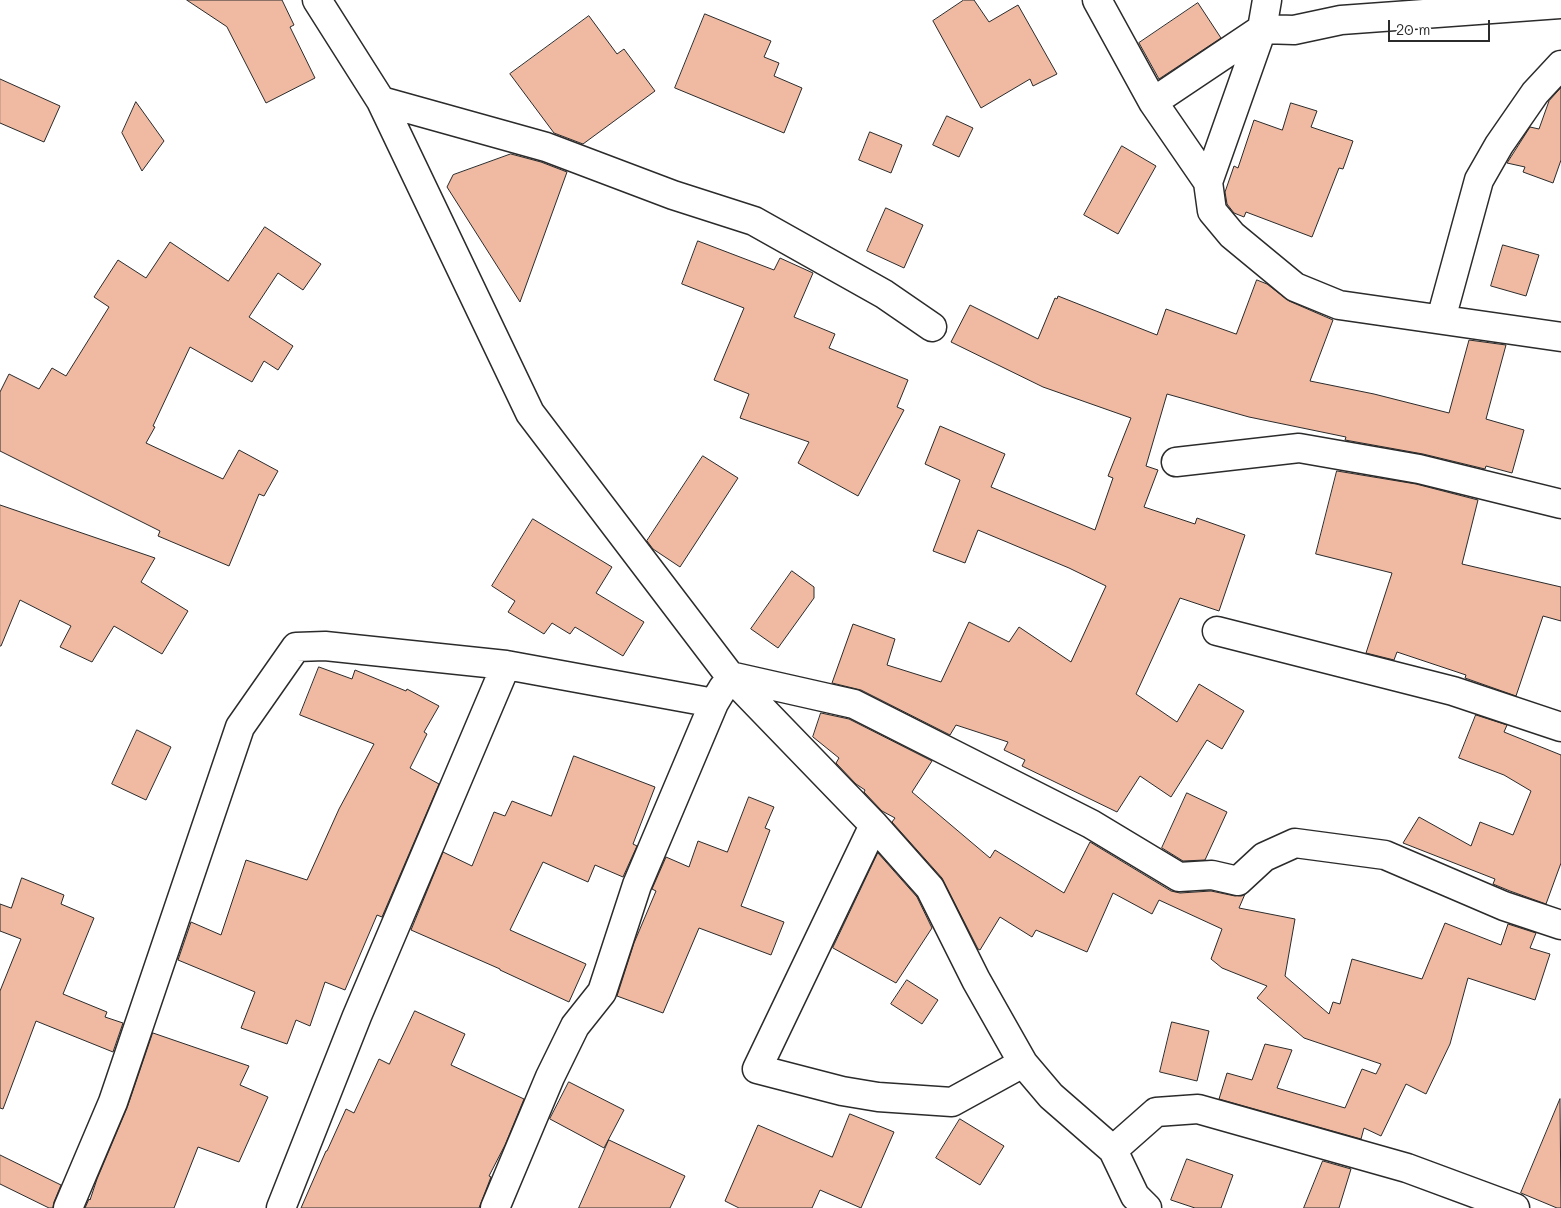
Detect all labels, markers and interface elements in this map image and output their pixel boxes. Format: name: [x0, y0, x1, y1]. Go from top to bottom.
scale bar: [1391, 10, 1494, 42]
text: 20 m: [1396, 19, 1430, 39]

